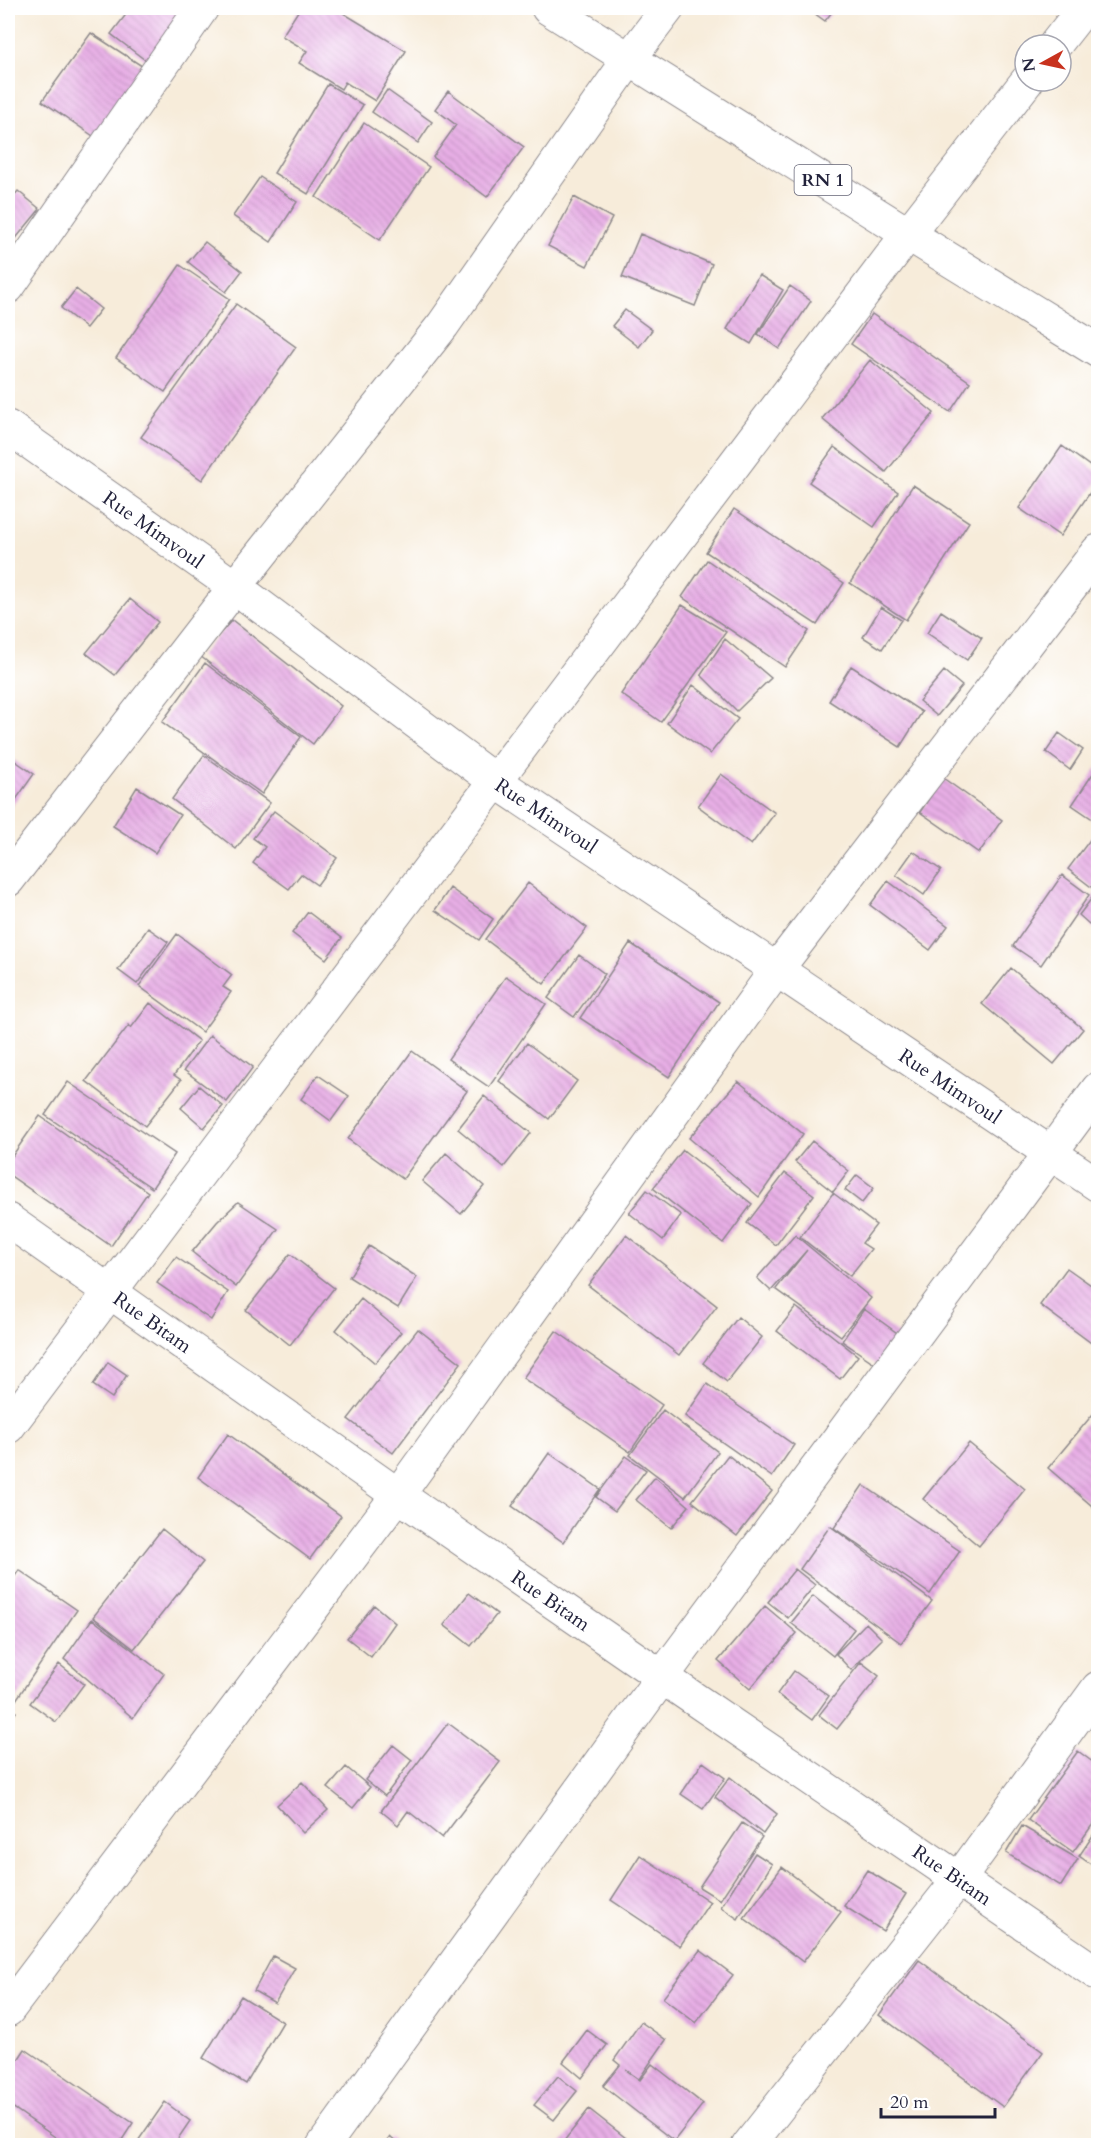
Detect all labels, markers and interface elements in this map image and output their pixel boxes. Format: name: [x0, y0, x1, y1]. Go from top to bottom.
north arrow: [1013, 33, 1073, 93]
text: N: [1017, 56, 1041, 73]
road number: RN 1: [794, 165, 852, 195]
street label: Rue Mimvoul: [97, 485, 209, 575]
street label: Rue Mimvoul: [490, 772, 603, 860]
street label: Rue Mimvoul: [893, 1042, 1006, 1130]
street label: Rue Bitam: [108, 1285, 197, 1360]
street label: Rue Bitam: [506, 1564, 596, 1638]
street label: Rue Bitam: [907, 1838, 997, 1912]
scale bar: [881, 2081, 995, 2119]
text: 20 m: [890, 2090, 929, 2115]

